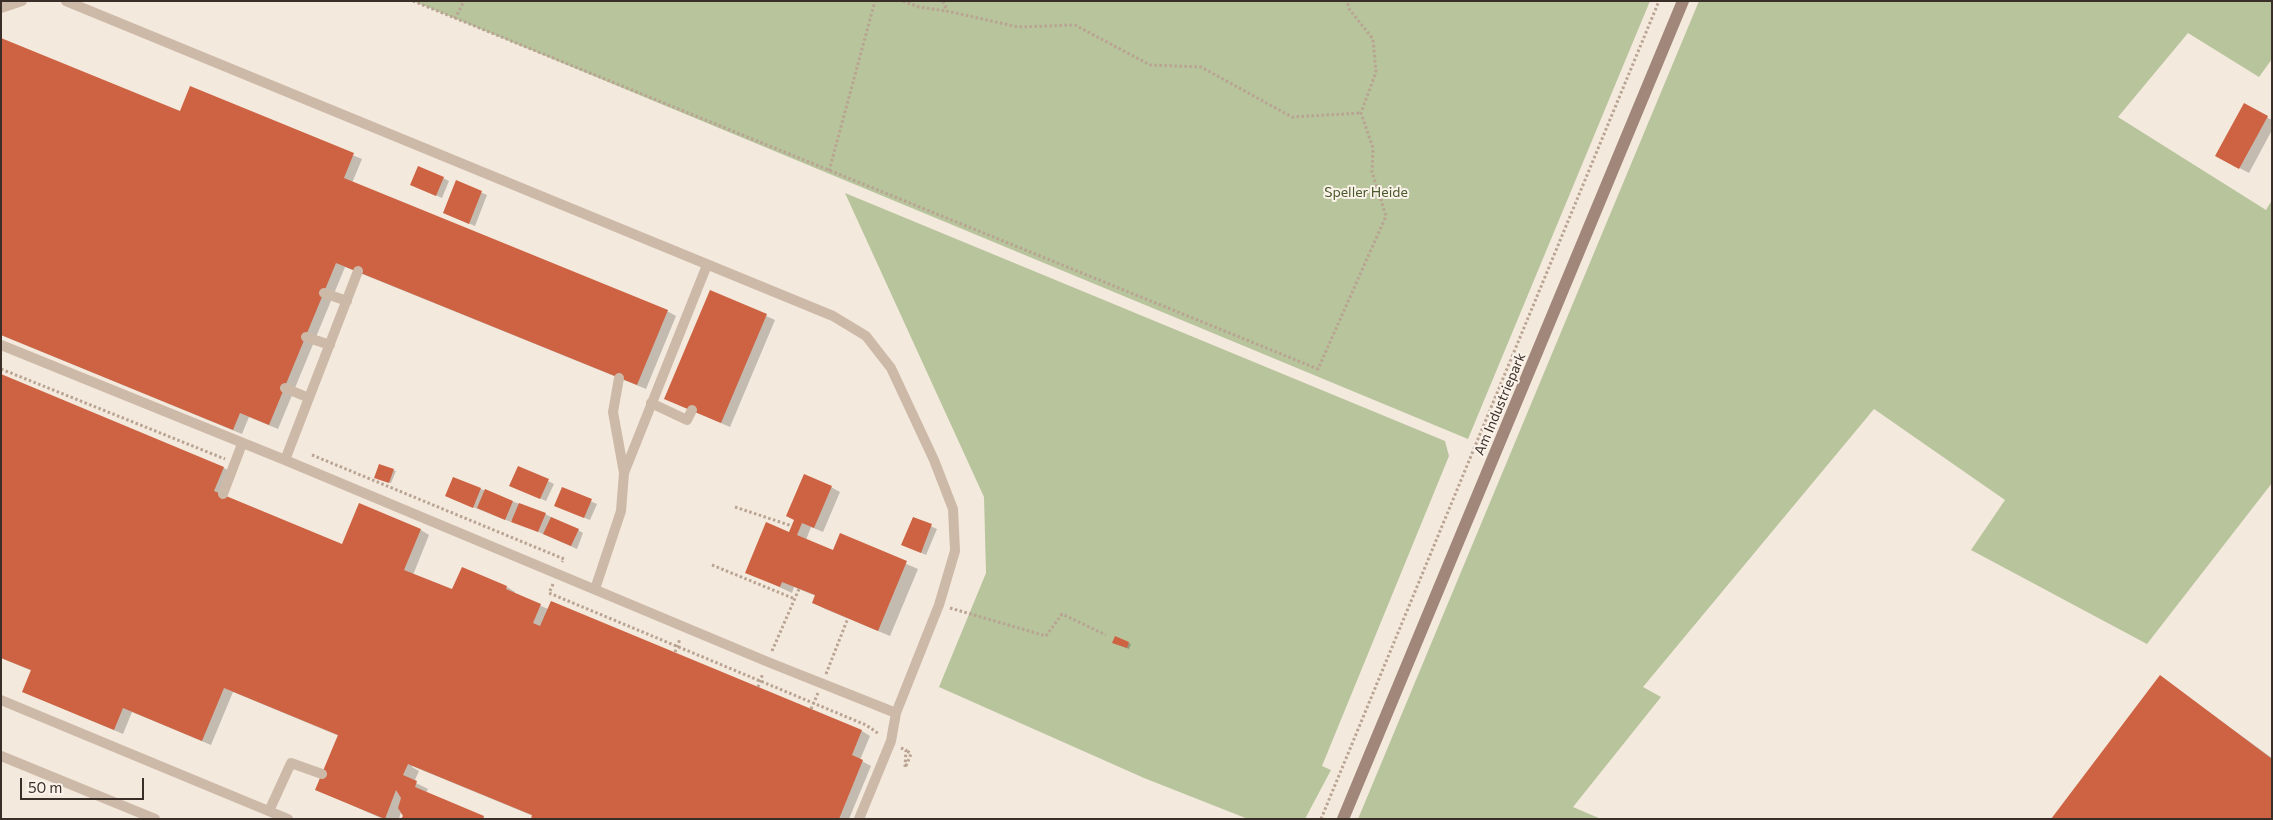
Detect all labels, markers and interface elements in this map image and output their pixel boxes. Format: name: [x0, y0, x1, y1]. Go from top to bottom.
park label: Speller Heide: [1324, 184, 1408, 200]
street label: Am Industriepark: [1471, 350, 1529, 458]
scale bar: [22, 768, 146, 800]
text: 50 m: [28, 778, 62, 796]

